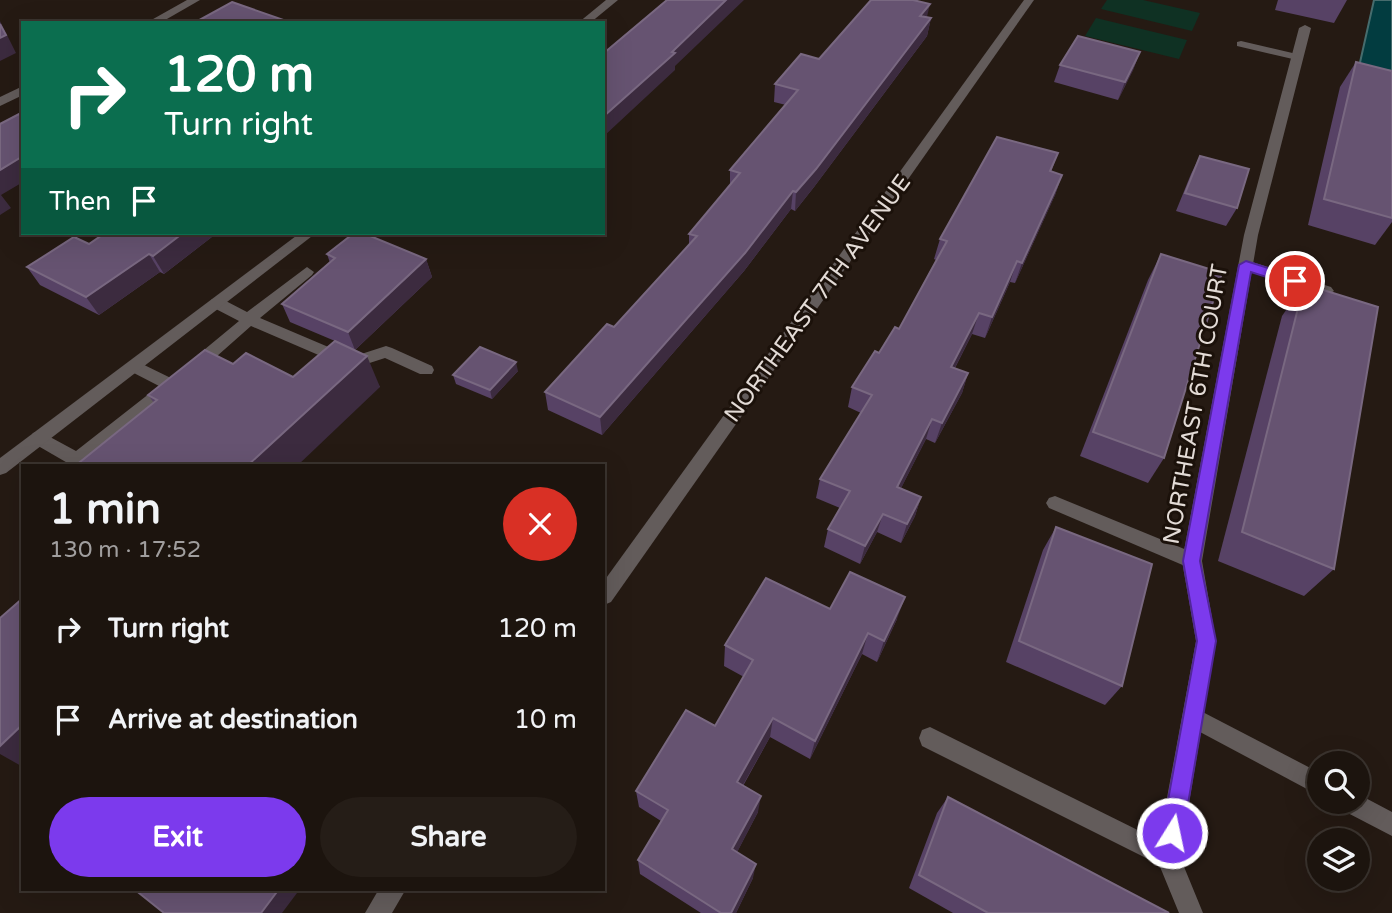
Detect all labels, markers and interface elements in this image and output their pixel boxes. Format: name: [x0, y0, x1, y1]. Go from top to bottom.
text: 120 m: [164, 46, 314, 105]
icon: right: [49, 49, 140, 140]
text: Turn right: [164, 106, 313, 144]
street label: NORTHEAST 7TH AVENUE: [719, 169, 917, 428]
icon: arrive: [125, 182, 163, 220]
text: Then: [49, 186, 111, 217]
pin: [1265, 251, 1325, 311]
street label: NORTHEAST 6TH COURT: [1158, 262, 1234, 546]
icon: arrive: [1276, 262, 1314, 300]
text: 1 min: [49, 484, 161, 535]
button: close: [503, 487, 577, 561]
text: 130 m · 17:52: [49, 536, 201, 564]
icon: right: [49, 610, 87, 648]
text: Turn right: [108, 613, 229, 644]
text: 120 m: [497, 613, 577, 644]
icon: arrive: [49, 701, 87, 739]
text: Arrive at destination: [108, 704, 358, 735]
text: 10 m: [514, 704, 577, 735]
map controls: [1307, 751, 1370, 891]
button: search: [1307, 751, 1370, 814]
position arrow: [1135, 796, 1209, 870]
button: Exit: [49, 797, 306, 877]
button: Share: [320, 797, 577, 877]
button: layers: [1307, 828, 1370, 891]

